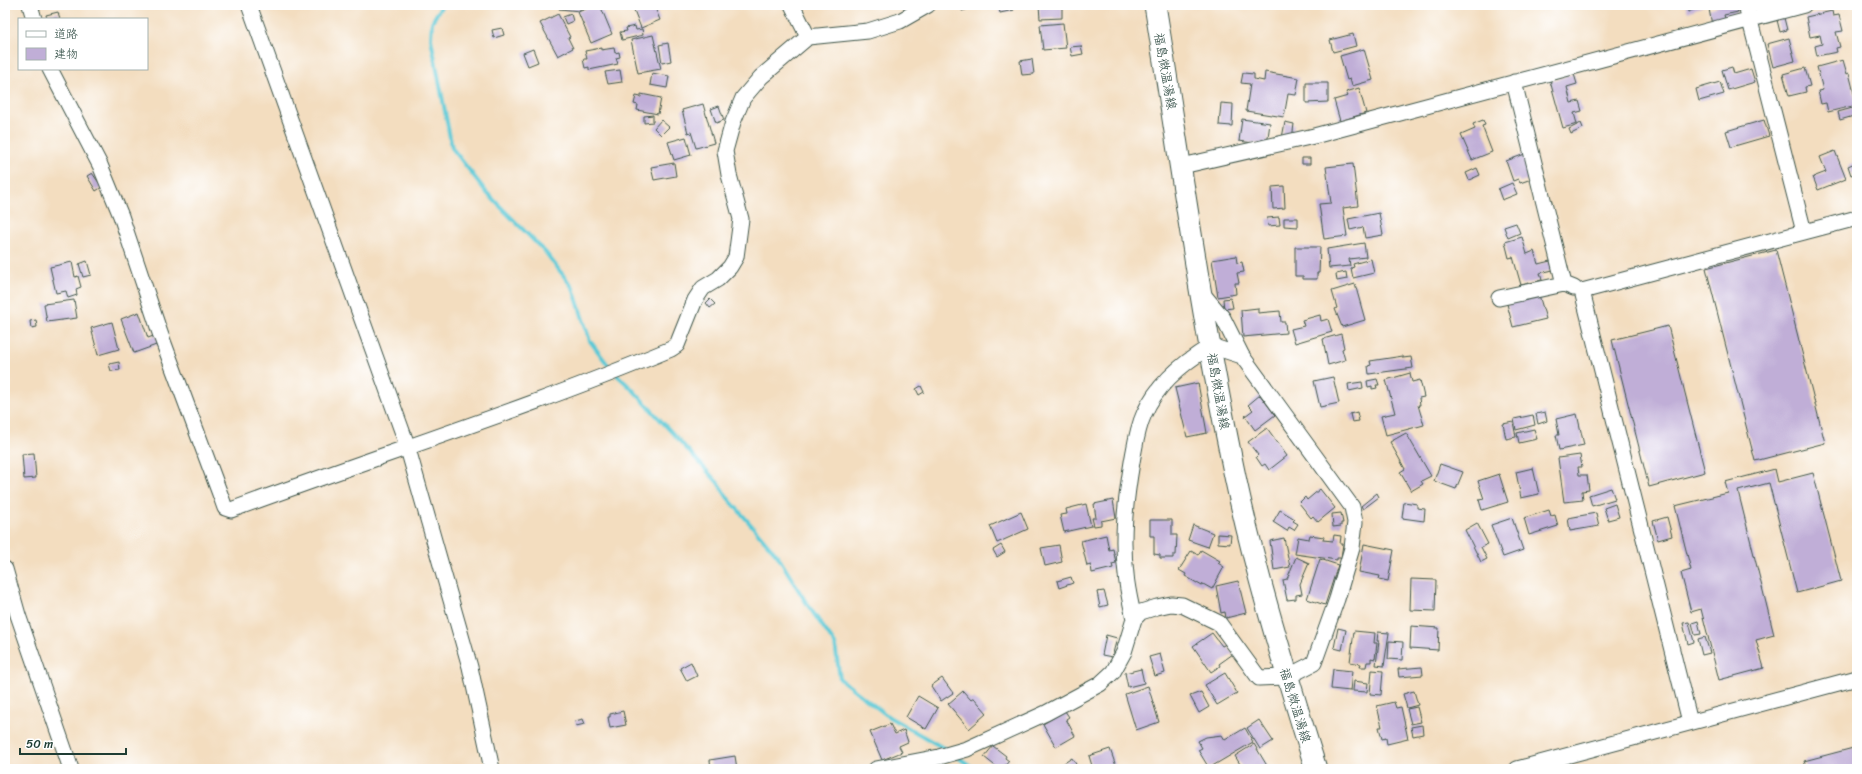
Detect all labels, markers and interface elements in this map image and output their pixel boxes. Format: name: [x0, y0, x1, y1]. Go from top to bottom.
legend: [18, 18, 148, 70]
text: 道路: [54, 23, 78, 45]
street label: 福島微温湯線: [1147, 31, 1184, 112]
text: 建物: [54, 43, 78, 65]
street label: 福島微温湯線: [1200, 351, 1237, 432]
street label: 福島微温湯線: [1273, 664, 1318, 747]
scale bar: [20, 730, 126, 756]
text: 50 m: [26, 733, 53, 755]

